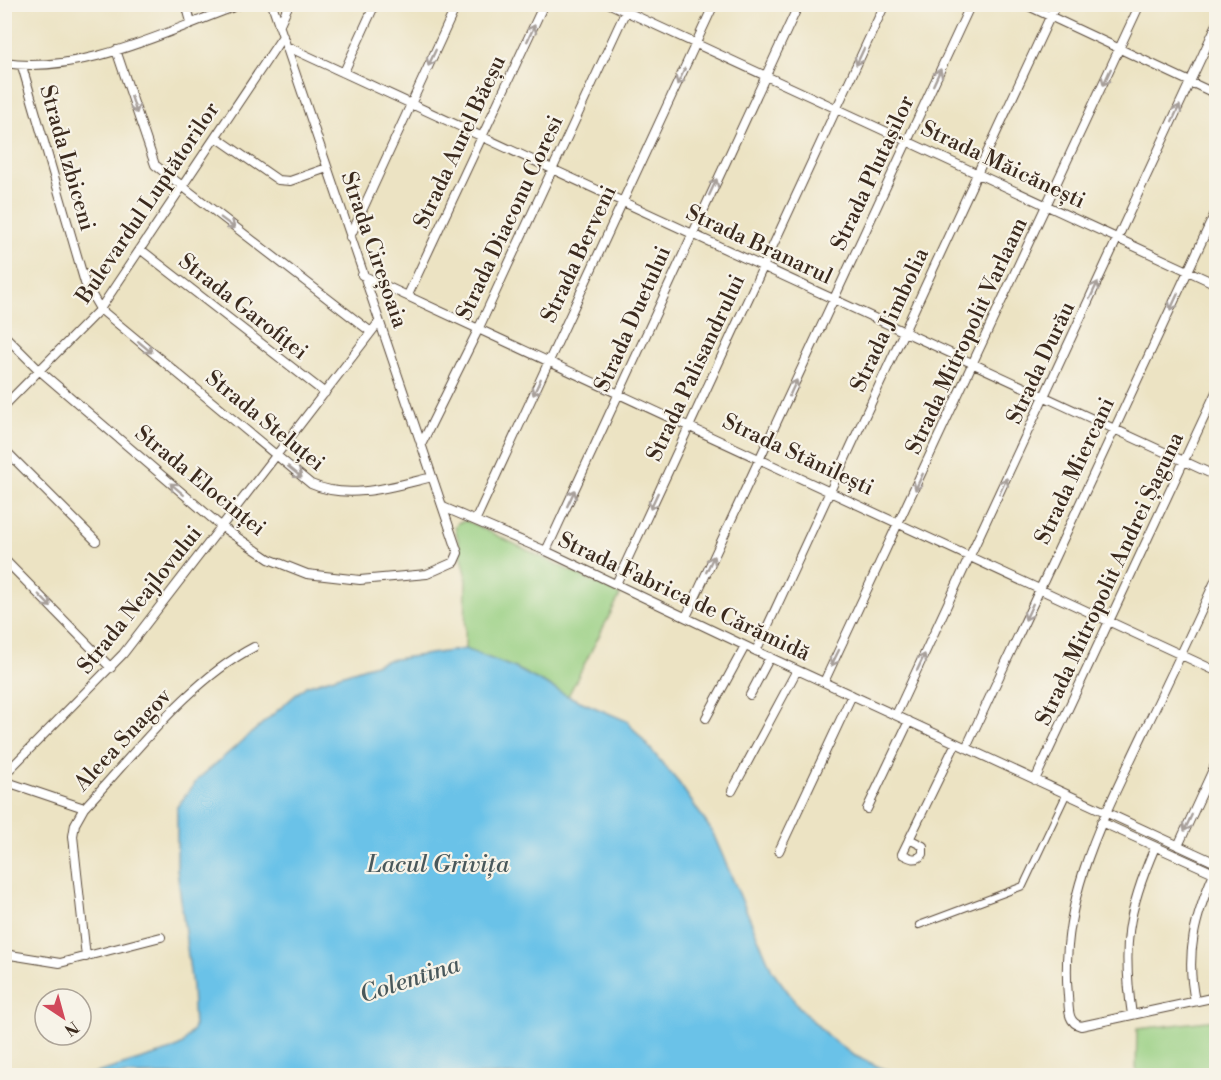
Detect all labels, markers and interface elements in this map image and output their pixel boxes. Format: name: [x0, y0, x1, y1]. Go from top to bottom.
one-way arrow: [525, 24, 537, 42]
one-way arrow: [426, 48, 438, 66]
one-way arrow: [854, 48, 866, 66]
street label: Strada Aurel Băeșu: [408, 51, 512, 233]
one-way arrow: [674, 67, 686, 85]
one-way arrow: [1101, 67, 1113, 85]
one-way arrow: [931, 69, 943, 87]
street label: Strada Izbiceni: [33, 82, 101, 234]
street label: Strada Plutașilor: [825, 91, 921, 255]
one-way arrow: [129, 95, 140, 114]
street label: Bulevardul Luptătorilor: [70, 97, 226, 310]
one-way arrow: [1171, 104, 1183, 122]
street label: Strada Diaconu Coresi: [451, 111, 569, 325]
street label: Strada Măicănești: [916, 115, 1090, 215]
street label: Strada Cireșoaia: [335, 168, 414, 332]
one-way arrow: [708, 179, 720, 197]
street label: Strada Berveni: [535, 181, 623, 327]
street label: Strada Branarul: [681, 199, 837, 291]
street label: Strada Mitropolit Varlaam: [900, 213, 1034, 459]
one-way arrow: [220, 216, 236, 229]
street label: Strada Duetului: [589, 242, 677, 396]
street label: Strada Jimbolia: [845, 243, 935, 396]
street label: Strada Garofiței: [173, 248, 313, 366]
street label: Strada Palisandrului: [641, 270, 751, 466]
one-way arrow: [1089, 281, 1101, 299]
one-way arrow: [1168, 292, 1179, 310]
street label: Strada Durău: [1001, 297, 1081, 428]
one-way arrow: [137, 340, 152, 354]
street label: Strada Steluței: [200, 365, 330, 477]
one-way arrow: [530, 378, 541, 396]
one-way arrow: [787, 379, 799, 397]
street label: Strada Miercani: [1029, 393, 1121, 549]
street label: Strada Stănilești: [718, 408, 878, 502]
street label: Strada Elocinței: [129, 420, 271, 542]
street label: Strada Mitropolit Andrei Șaguna: [1030, 427, 1190, 730]
one-way arrow: [286, 465, 302, 478]
one-way arrow: [913, 473, 925, 491]
one-way arrow: [998, 477, 1010, 495]
one-way arrow: [170, 482, 185, 496]
one-way arrow: [565, 490, 577, 508]
one-way arrow: [648, 491, 660, 509]
street label: Strada Neajlovului: [72, 520, 208, 680]
street label: Strada Fabrica de Cărămidă: [554, 527, 815, 668]
one-way arrow: [705, 556, 717, 574]
one-way arrow: [38, 593, 53, 608]
one-way arrow: [1023, 602, 1035, 620]
one-way arrow: [829, 649, 841, 667]
one-way arrow: [915, 654, 927, 672]
street label: Aleea Snagov: [68, 682, 178, 798]
one-way arrow: [1182, 814, 1194, 832]
water label: Lacul Grivița: [366, 850, 510, 880]
water label: Colentina: [356, 949, 465, 1010]
north arrow: [33, 987, 93, 1047]
text: N: [60, 1017, 82, 1040]

